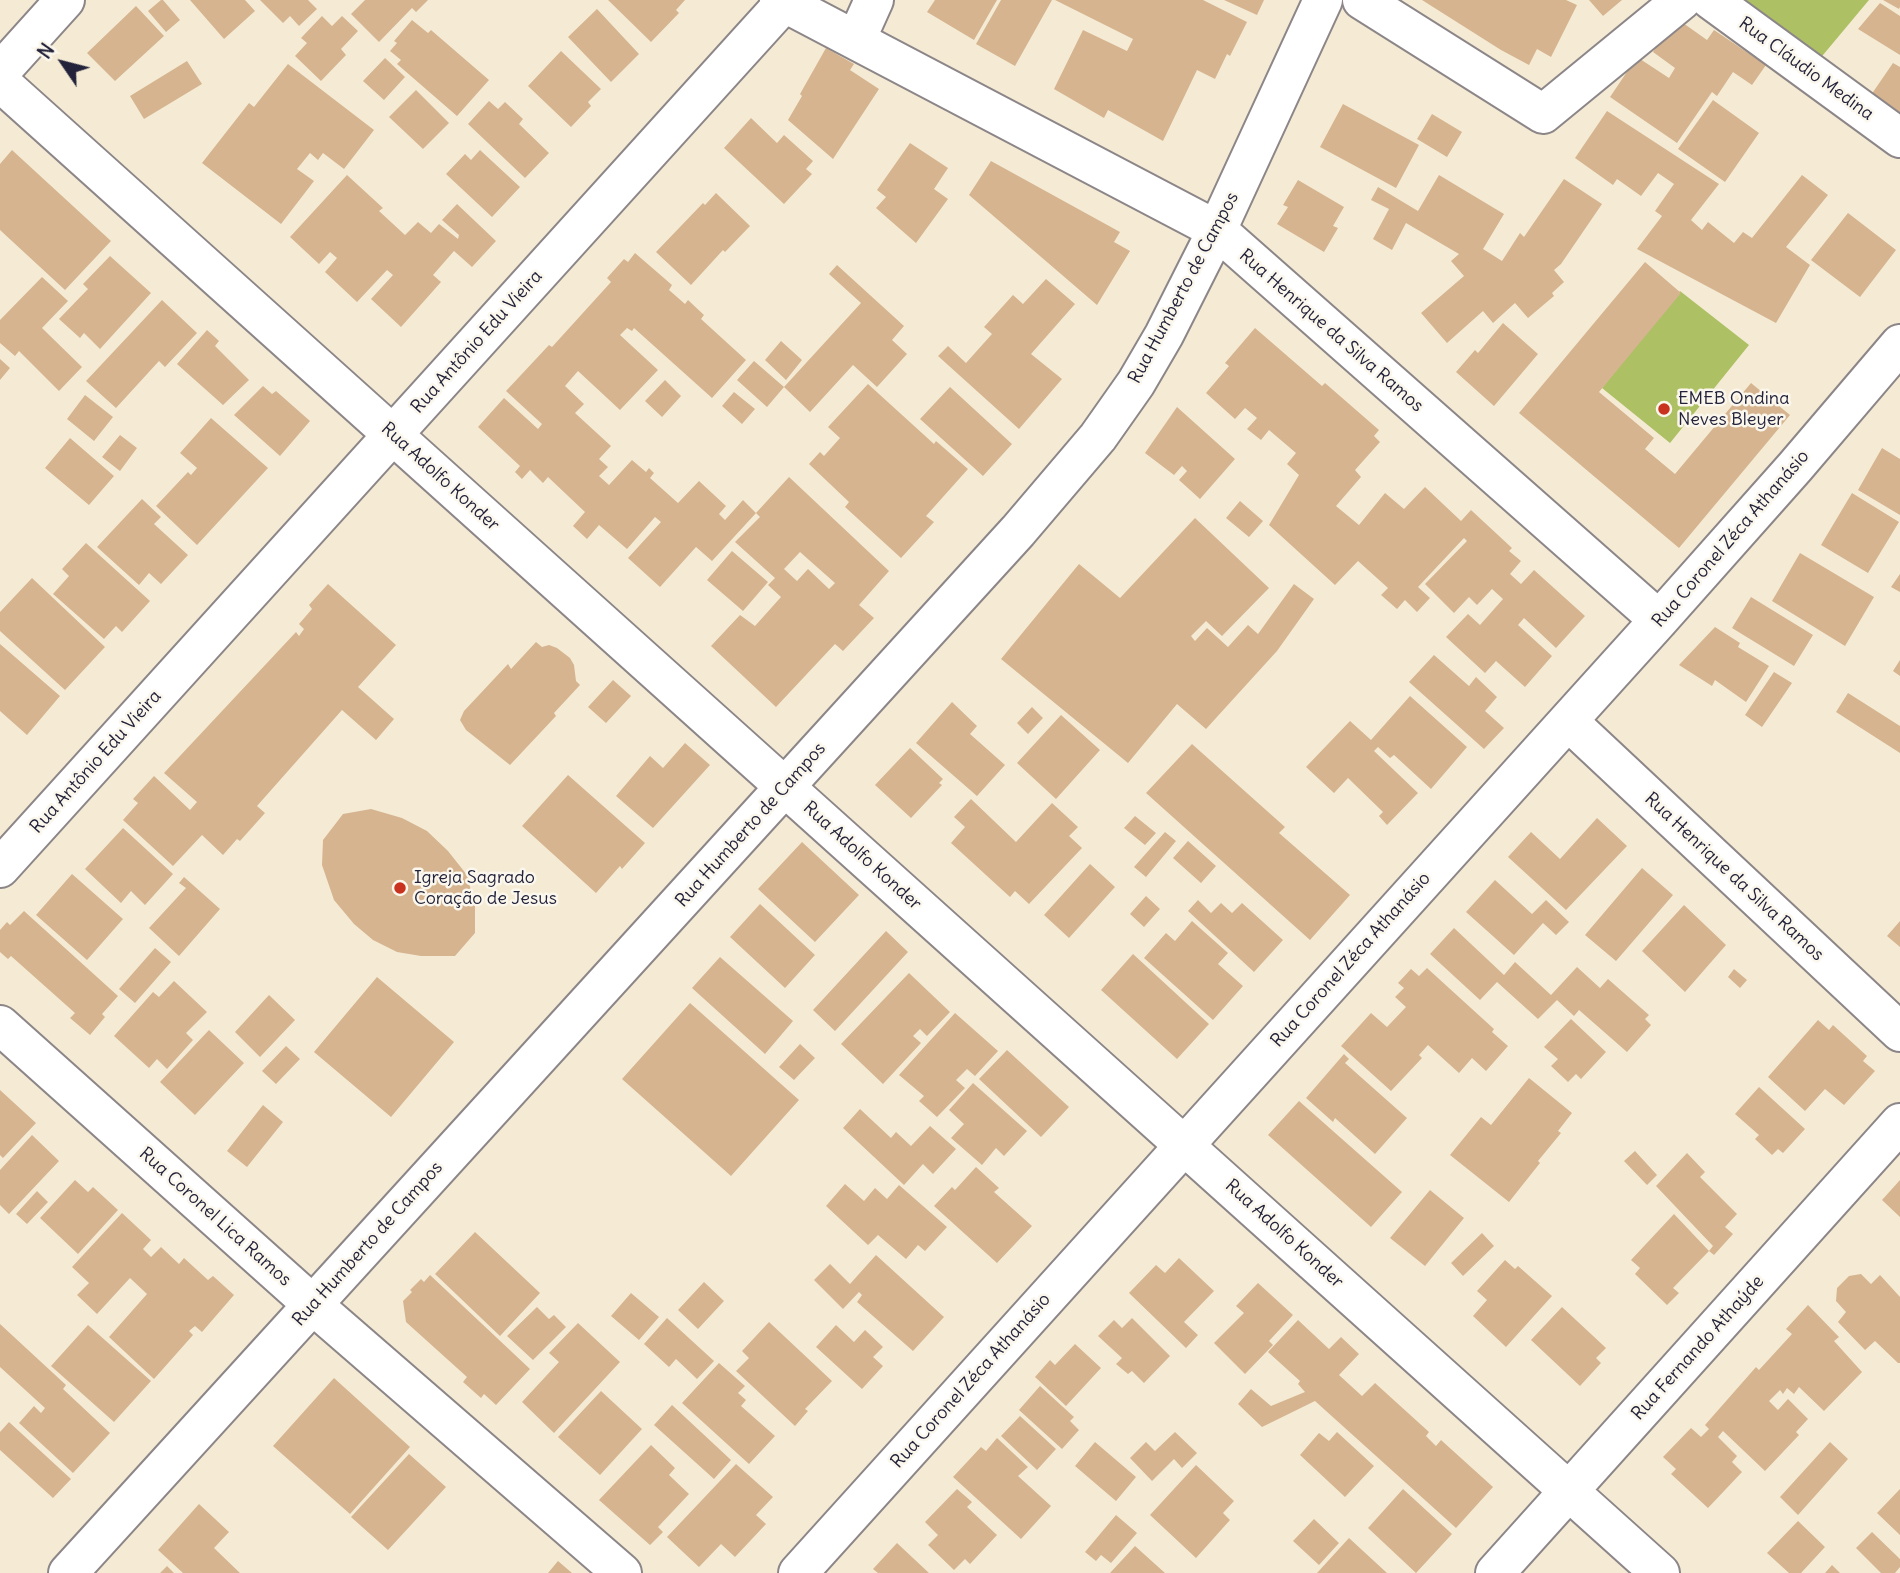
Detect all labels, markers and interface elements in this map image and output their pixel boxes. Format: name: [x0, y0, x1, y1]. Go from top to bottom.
street label: Rua Cláudio Medina: [1734, 13, 1878, 125]
north arrow: [28, 28, 98, 98]
text: N: [32, 39, 59, 63]
street label: Rua Humberto de Campos: [1124, 189, 1244, 387]
street label: Rua Henrique da Silva Ramos: [1234, 245, 1428, 417]
street label: Rua Antônio Edu Vieira: [407, 266, 547, 418]
place label: EMEB Ondina Neves Bleyer: [1678, 388, 1790, 430]
marker: EMEB Ondina Neves Bleyer: [1656, 401, 1672, 417]
street label: Rua Adolfo Konder: [376, 418, 504, 536]
street label: Rua Coronel Zéca Athanásio: [1648, 446, 1814, 632]
street label: Rua Antônio Edu Vieira: [26, 686, 166, 838]
street label: Rua Humberto de Campos: [671, 738, 831, 912]
street label: Rua Henrique da Silva Ramos: [1640, 788, 1828, 966]
street label: Rua Adolfo Konder: [798, 797, 926, 915]
place label: Igreja Sagrado Coração de Jesus: [414, 867, 557, 910]
street label: Rua Coronel Zéca Athanásio: [1267, 868, 1435, 1052]
marker: Igreja Sagrado Coração de Jesus: [392, 880, 408, 896]
street label: Rua Coronel Lica Ramos: [135, 1143, 295, 1291]
street label: Rua Humberto de Campos: [288, 1157, 448, 1331]
street label: Rua Adolfo Konder: [1220, 1175, 1348, 1293]
street label: Rua Fernando Athaýde: [1627, 1271, 1769, 1425]
street label: Rua Coronel Zéca Athanásio: [887, 1289, 1055, 1473]

